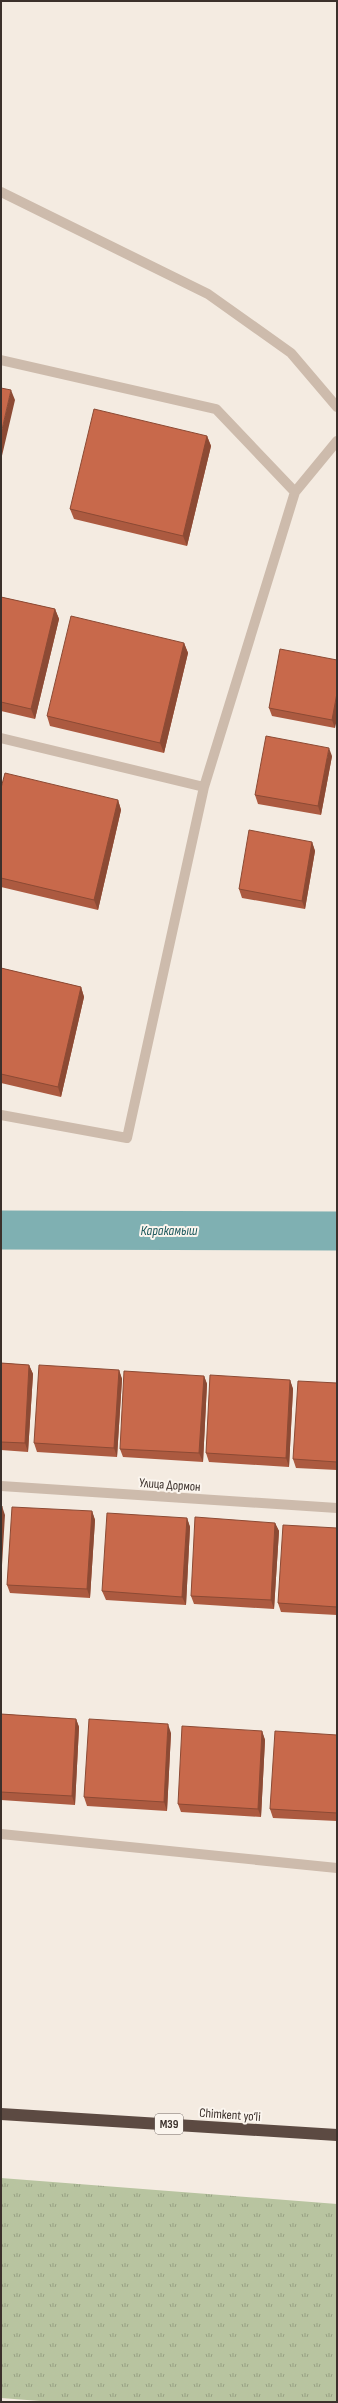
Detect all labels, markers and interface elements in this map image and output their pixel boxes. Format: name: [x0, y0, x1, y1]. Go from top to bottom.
water label: Каракамыш: [140, 1222, 198, 1239]
street label: Улица Дормон: [139, 1475, 201, 1495]
street label: Chimkent yo‘li: [199, 2105, 261, 2125]
road number: M39: [155, 2114, 183, 2134]

